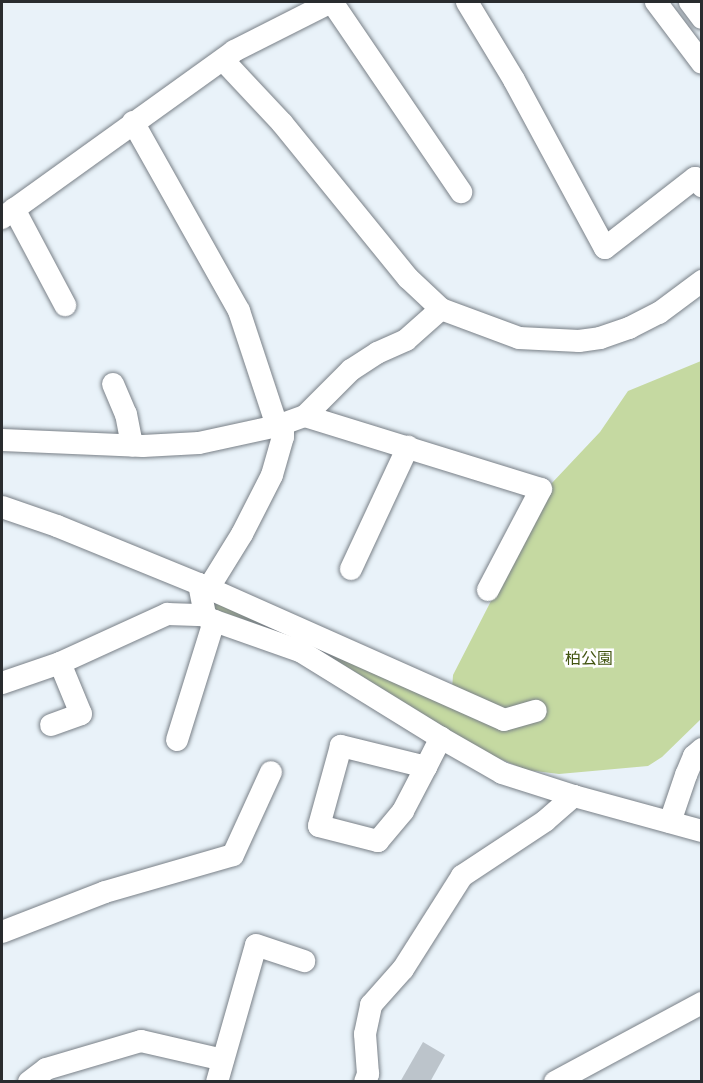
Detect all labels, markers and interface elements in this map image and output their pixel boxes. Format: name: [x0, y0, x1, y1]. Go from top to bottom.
park label: 柏公園: [565, 648, 613, 668]

